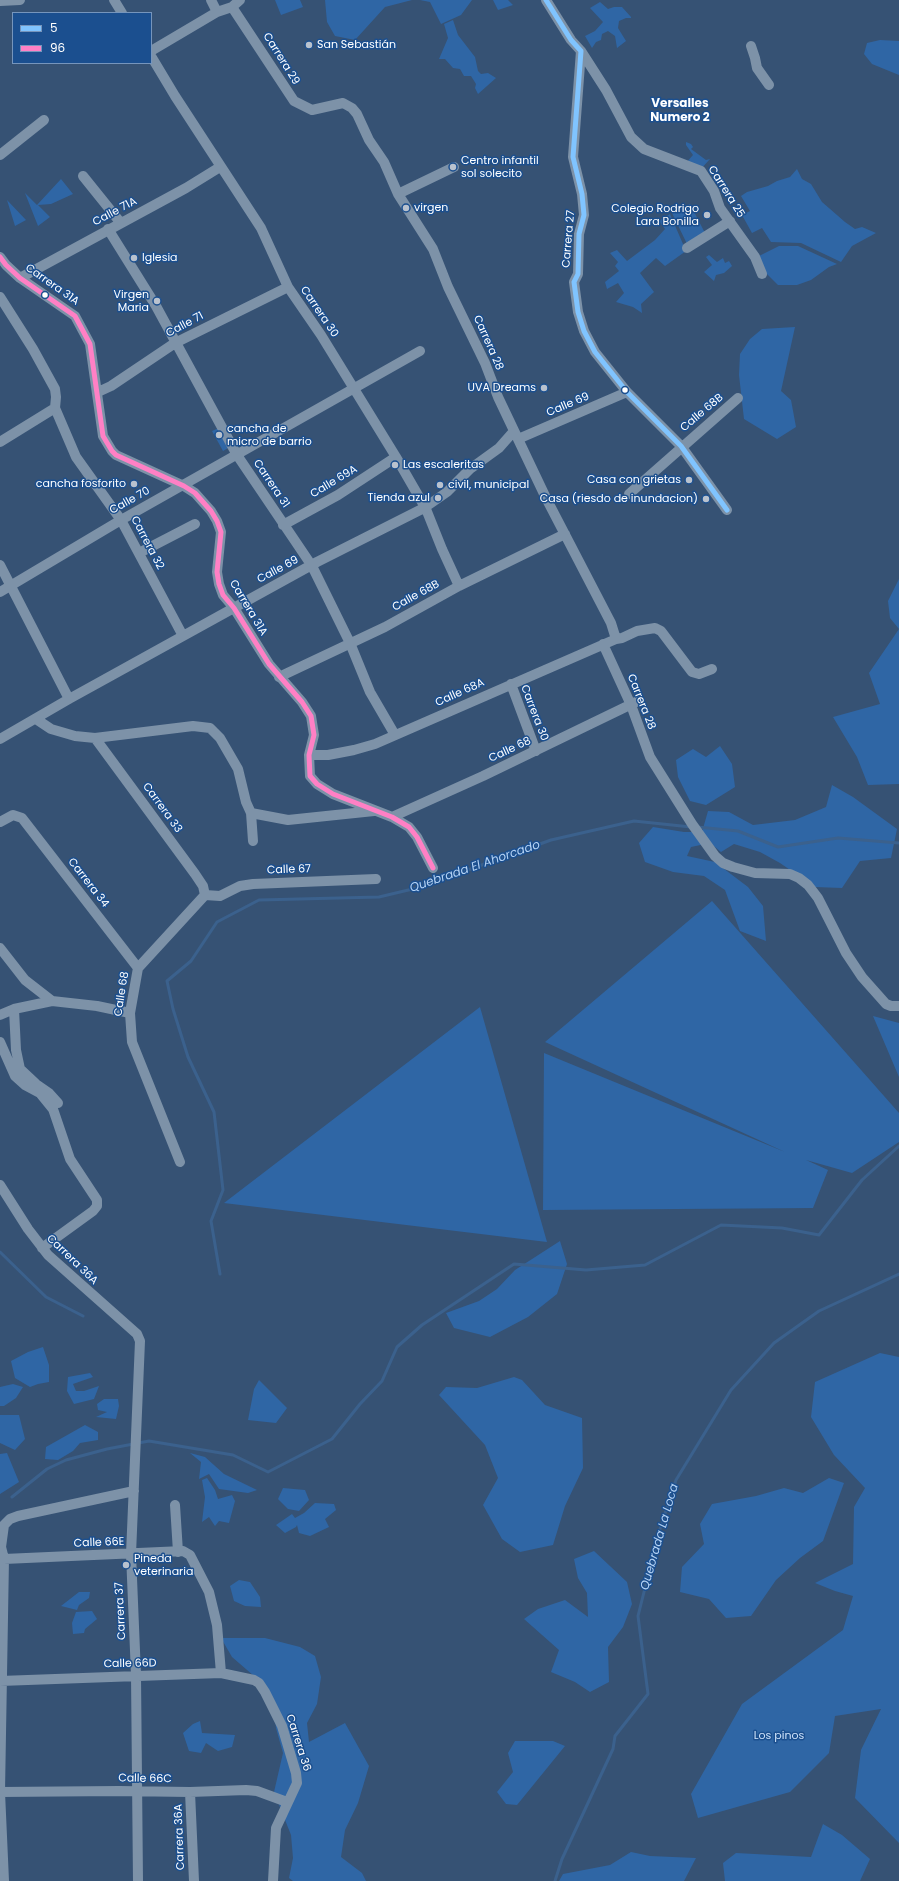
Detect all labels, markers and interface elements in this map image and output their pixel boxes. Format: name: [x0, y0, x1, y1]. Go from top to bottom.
legend: [12, 12, 152, 64]
text: 5: [50, 19, 58, 36]
street label: Carrera 29: [260, 31, 302, 87]
place label: San Sebastián: [317, 38, 396, 52]
text: 96: [50, 39, 65, 56]
marker: San Sebastián: [304, 40, 314, 50]
district label: Versalles Numero 2: [650, 97, 710, 125]
place label: Centro infantil sol solecito: [461, 154, 539, 180]
marker: Centro infantil sol solecito: [448, 162, 458, 172]
street label: Carrera 25: [705, 164, 747, 220]
street label: Calle 71A: [91, 195, 139, 229]
place label: virgen: [414, 201, 448, 215]
place label: Colegio Rodrigo Lara Bonilla: [611, 202, 699, 228]
marker: virgen: [401, 203, 411, 213]
street label: Carrera 27: [560, 210, 578, 268]
marker: Colegio Rodrigo Lara Bonilla: [702, 210, 712, 220]
place label: Iglesia: [142, 251, 178, 265]
marker: Iglesia: [129, 253, 139, 263]
street label: Carrera 31A: [22, 262, 82, 308]
street label: Carrera 30: [297, 284, 341, 340]
place label: Virgen Maria: [113, 288, 149, 314]
unlabelled marker: [40, 290, 50, 300]
marker: Virgen Maria: [152, 296, 162, 306]
street label: Calle 71: [164, 310, 206, 340]
street label: Carrera 28: [470, 314, 506, 372]
place label: UVA Dreams: [468, 381, 536, 395]
marker: UVA Dreams: [539, 383, 549, 393]
unlabelled marker: [620, 385, 630, 395]
street label: Calle 69: [545, 390, 591, 420]
street label: Calle 68B: [678, 391, 726, 435]
place label: cancha de micro de barrio: [227, 422, 312, 448]
marker: cancha de micro de barrio: [214, 430, 224, 440]
street label: Carrera 31: [250, 457, 292, 511]
place label: Las escaleritas: [403, 458, 484, 472]
marker: Las escaleritas: [390, 460, 400, 470]
street label: Calle 69A: [308, 463, 360, 501]
place label: Casa con grietas: [587, 473, 681, 487]
marker: Casa con grietas: [684, 475, 694, 485]
place label: cancha fosforito: [36, 477, 126, 491]
place label: civil, municipal: [448, 478, 529, 492]
marker: cancha fosforito: [129, 479, 139, 489]
marker: civil, municipal: [435, 480, 445, 490]
street label: Calle 70: [108, 485, 152, 517]
place label: Tienda azul: [367, 491, 430, 505]
place label: Casa (riesdo de inundacion): [540, 492, 698, 506]
marker: Tienda azul: [433, 493, 443, 503]
marker: Casa (riesdo de inundacion): [701, 494, 711, 504]
street label: Carrera 32: [128, 514, 166, 572]
street label: Calle 69: [255, 554, 301, 586]
street label: Carrera 31A: [226, 578, 270, 638]
street label: Calle 68B: [390, 578, 442, 614]
street label: Carrera 28: [624, 672, 658, 732]
street label: Calle 68A: [433, 676, 487, 710]
street label: Carrera 30: [517, 683, 551, 743]
street label: Calle 68: [487, 735, 533, 765]
street label: Carrera 33: [140, 781, 184, 835]
water label: Quebrada El Ahorcado: [408, 838, 542, 896]
street label: Carrera 34: [65, 856, 111, 910]
street label: Calle 67: [267, 863, 311, 877]
street label: Calle 68: [112, 971, 132, 1017]
street label: Carrera 36A: [44, 1232, 100, 1288]
water label: Quebrada La Loca: [638, 1482, 682, 1592]
street label: Calle 66E: [73, 1536, 125, 1550]
place label: Pineda veterinaria: [134, 1552, 193, 1578]
marker: Pineda veterinaria: [121, 1560, 131, 1570]
street label: Carrera 37: [113, 1582, 129, 1640]
street label: Calle 66D: [103, 1657, 157, 1671]
street label: Carrera 36: [283, 1713, 313, 1773]
park label: Los pinos: [754, 1729, 804, 1743]
street label: Calle 66C: [118, 1772, 172, 1786]
street label: Carrera 36A: [172, 1804, 188, 1870]

